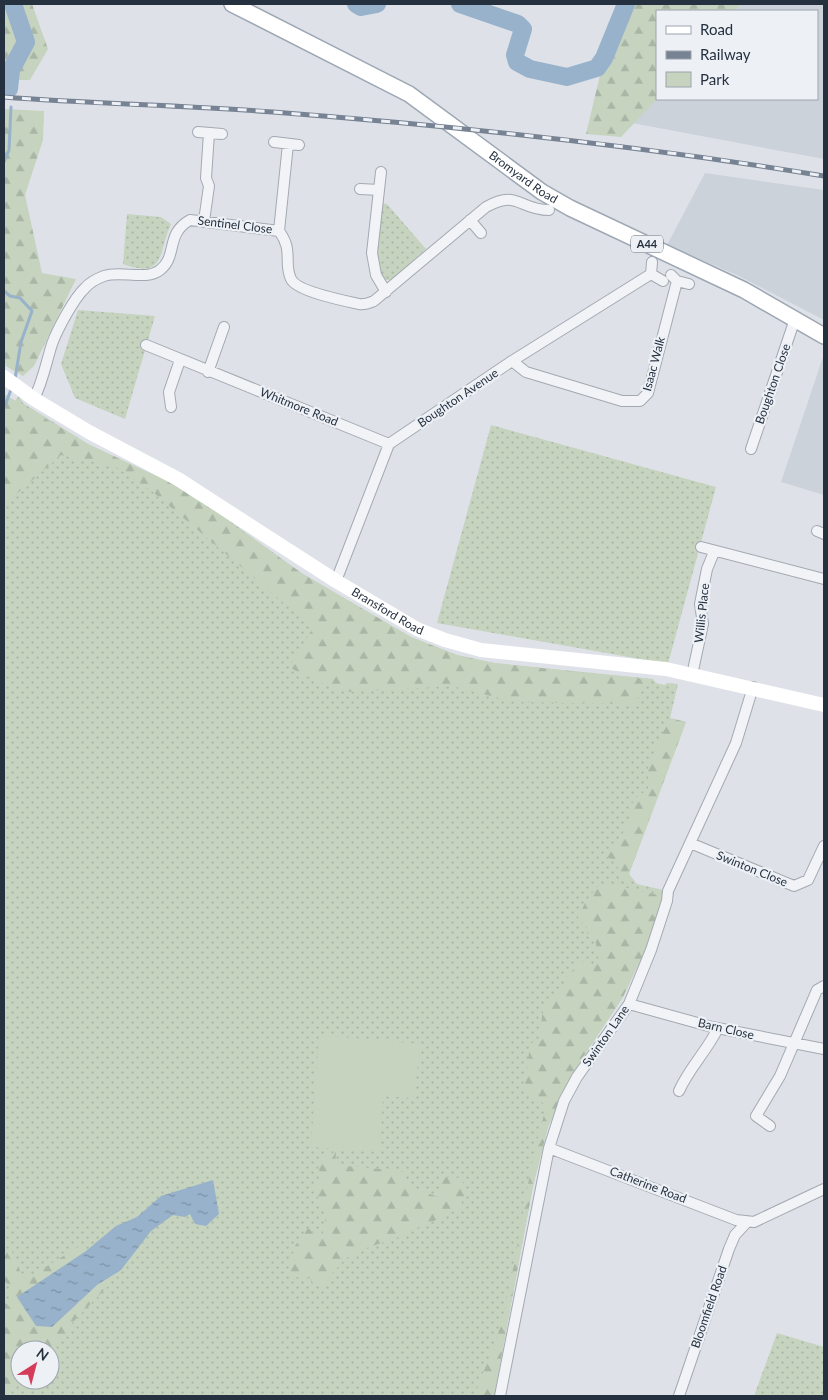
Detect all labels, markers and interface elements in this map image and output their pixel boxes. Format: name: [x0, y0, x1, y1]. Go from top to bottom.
legend: [656, 10, 818, 100]
text: Road: [700, 20, 733, 38]
text: Railway: [700, 45, 751, 63]
text: Park: [700, 70, 730, 88]
street label: Bromyard Road: [486, 147, 560, 206]
street label: Sentinel Close: [197, 212, 273, 237]
road number: A44: [631, 235, 663, 252]
street label: Isaac Walk: [639, 334, 668, 393]
street label: Boughton Close: [752, 342, 793, 426]
street label: Boughton Avenue: [414, 365, 501, 430]
street label: Whitmore Road: [258, 384, 341, 429]
street label: Willis Place: [691, 582, 712, 644]
street label: Bransford Road: [349, 584, 426, 638]
street label: Swinton Close: [714, 847, 790, 890]
street label: Swinton Lane: [579, 1002, 632, 1069]
street label: Barn Close: [697, 1015, 756, 1042]
street label: Catherine Road: [608, 1163, 689, 1206]
street label: Bloomfield Road: [687, 1264, 730, 1350]
north arrow: [10, 1340, 60, 1390]
text: N: [34, 1344, 52, 1364]

